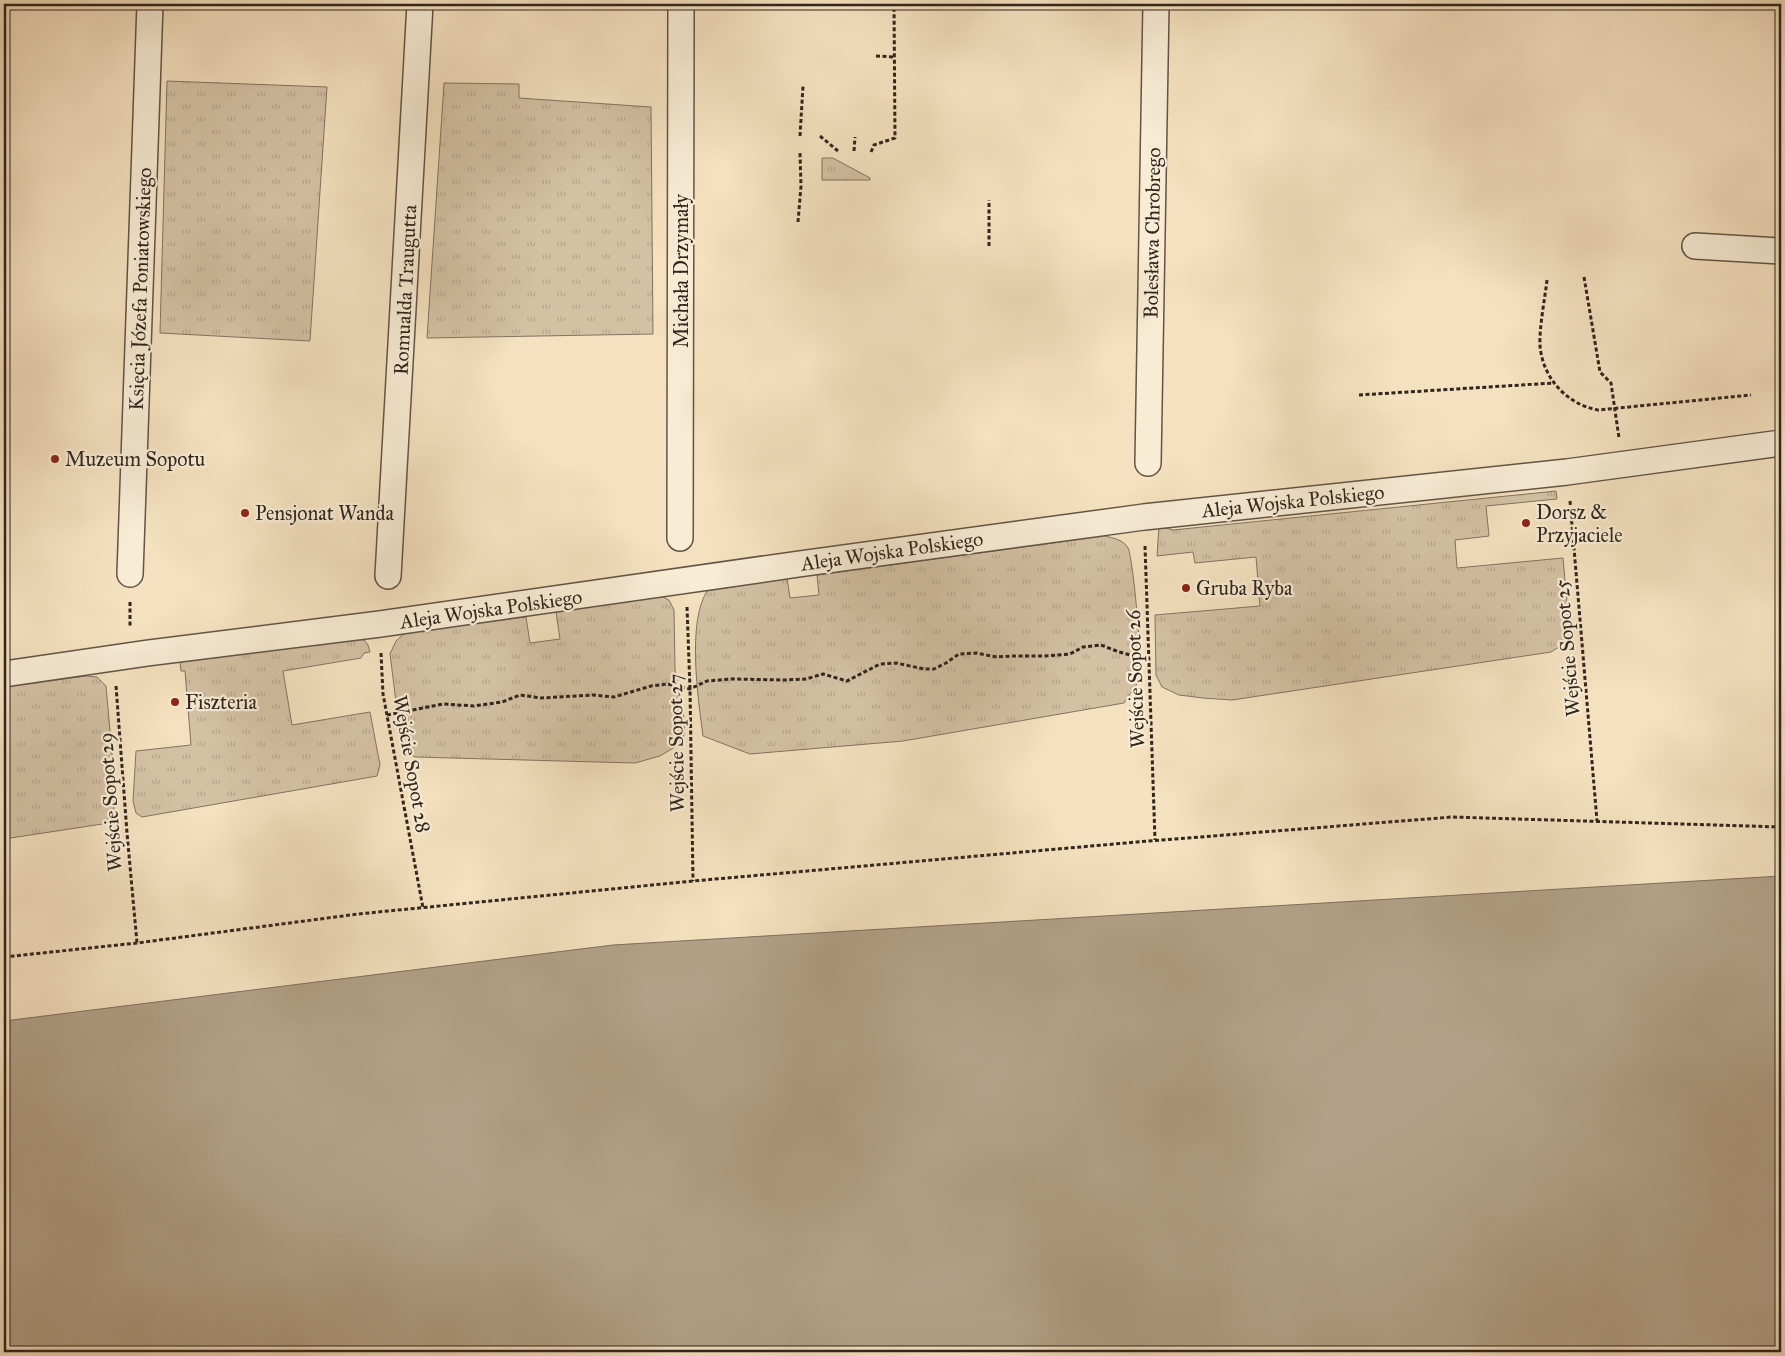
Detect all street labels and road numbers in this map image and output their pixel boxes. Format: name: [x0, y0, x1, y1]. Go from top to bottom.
street label: Bolesława Chrobrego: [1139, 147, 1166, 319]
street label: Księcia Józefa Poniatowskiego: [124, 167, 157, 411]
street label: Michała Drzymały: [669, 193, 693, 348]
street label: Romualda Traugutta: [389, 204, 422, 376]
street label: Aleja Wojska Polskiego: [1199, 479, 1386, 524]
street label: Aleja Wojska Polskiego: [798, 526, 985, 577]
street label: Wejście Sopot 25: [1549, 578, 1585, 718]
street label: Aleja Wojska Polskiego: [397, 584, 584, 635]
street label: Wejście Sopot 26: [1121, 609, 1149, 749]
street label: Wejście Sopot 27: [663, 674, 689, 812]
street label: Wejście Sopot 28: [388, 693, 436, 835]
street label: Wejście Sopot 29: [93, 732, 127, 872]

